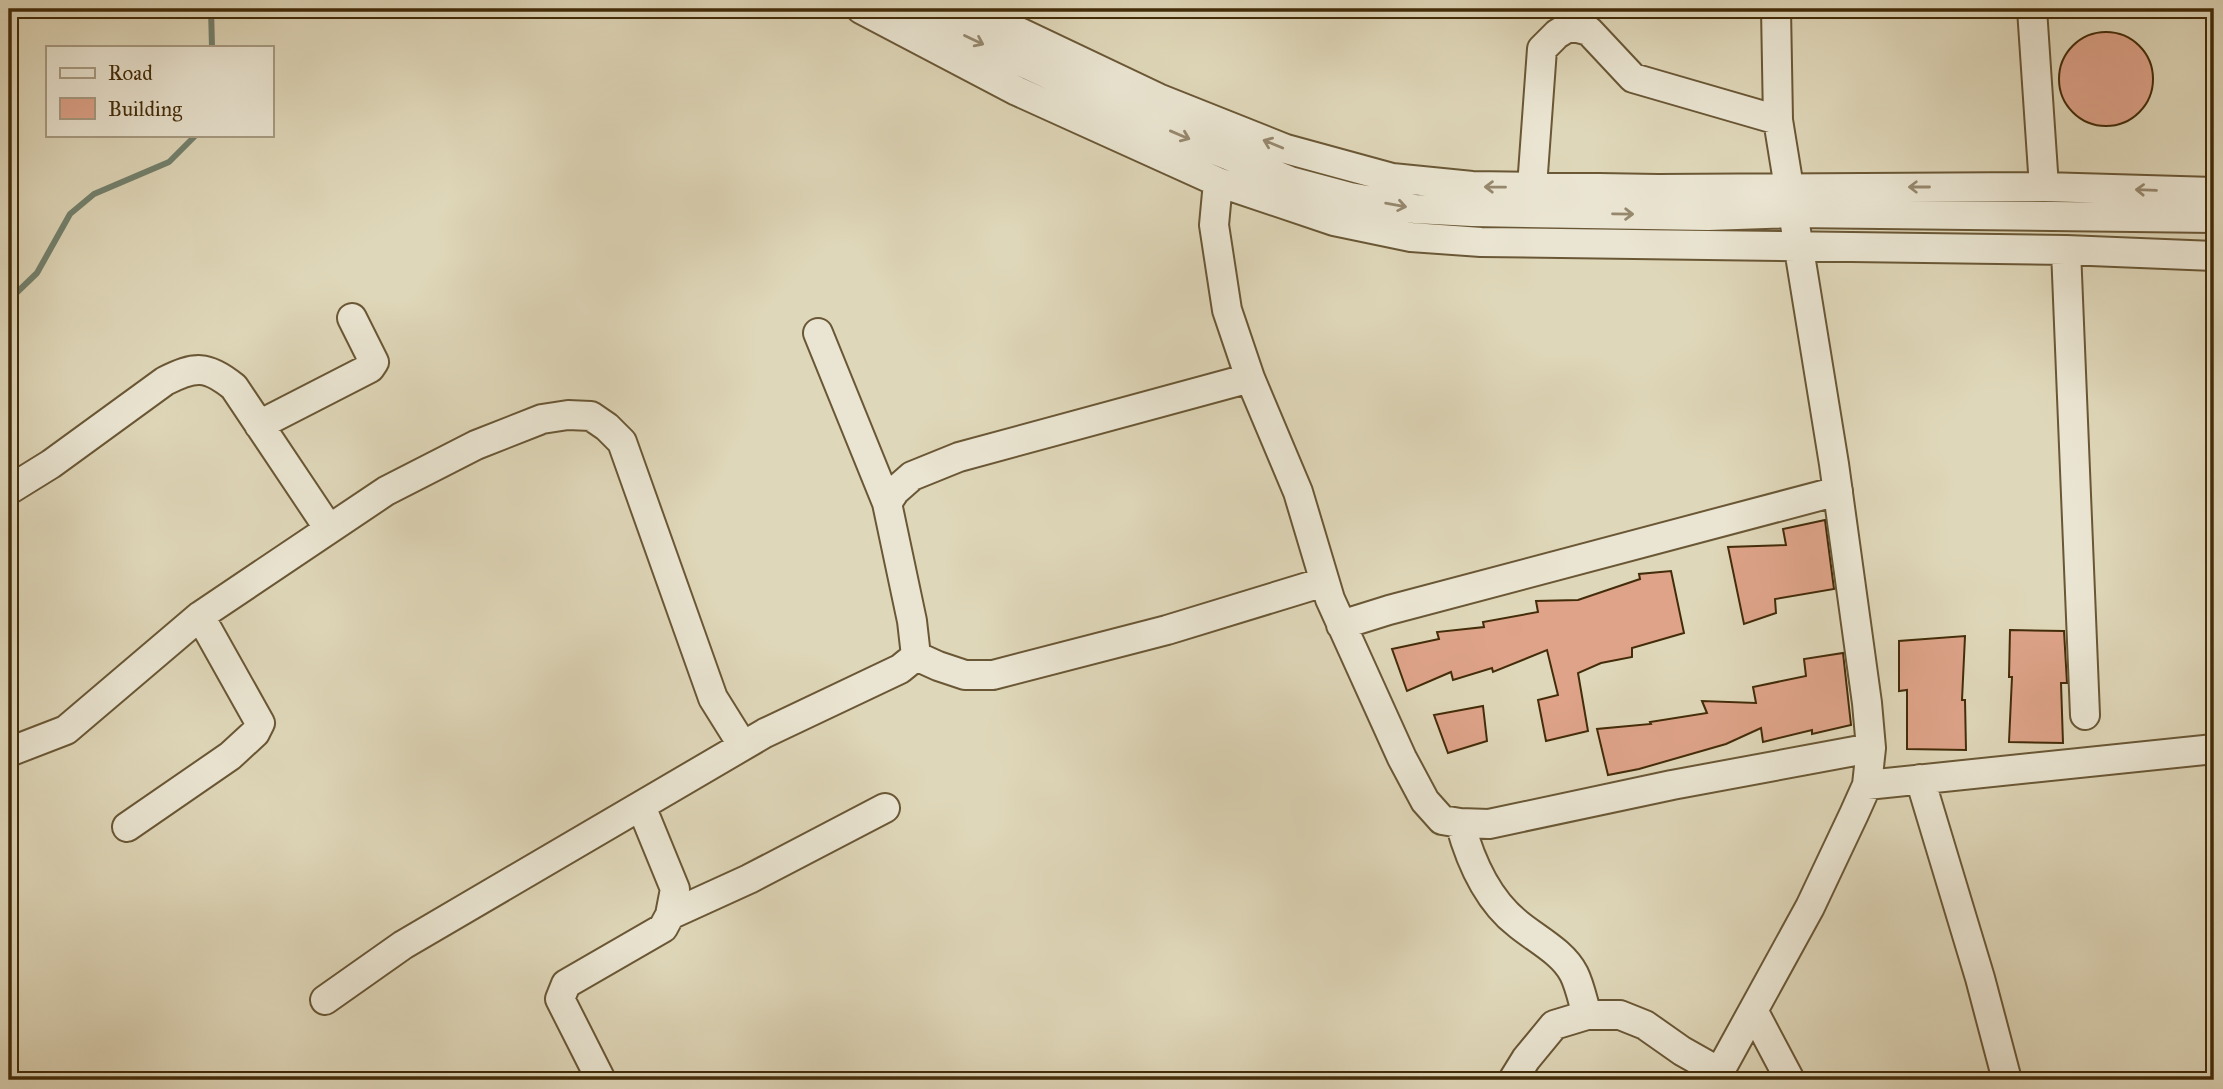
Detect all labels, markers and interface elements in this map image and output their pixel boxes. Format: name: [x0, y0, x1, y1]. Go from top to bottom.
one-way arrow: [963, 34, 984, 47]
legend: [46, 46, 273, 136]
text: Road: [108, 60, 153, 86]
text: Building: [108, 96, 182, 122]
one-way arrow: [1169, 129, 1190, 142]
one-way arrow: [1262, 136, 1284, 149]
one-way arrow: [1484, 180, 1507, 194]
one-way arrow: [1907, 180, 1930, 194]
one-way arrow: [2135, 183, 2158, 197]
one-way arrow: [1384, 199, 1407, 213]
one-way arrow: [1611, 208, 1634, 221]

